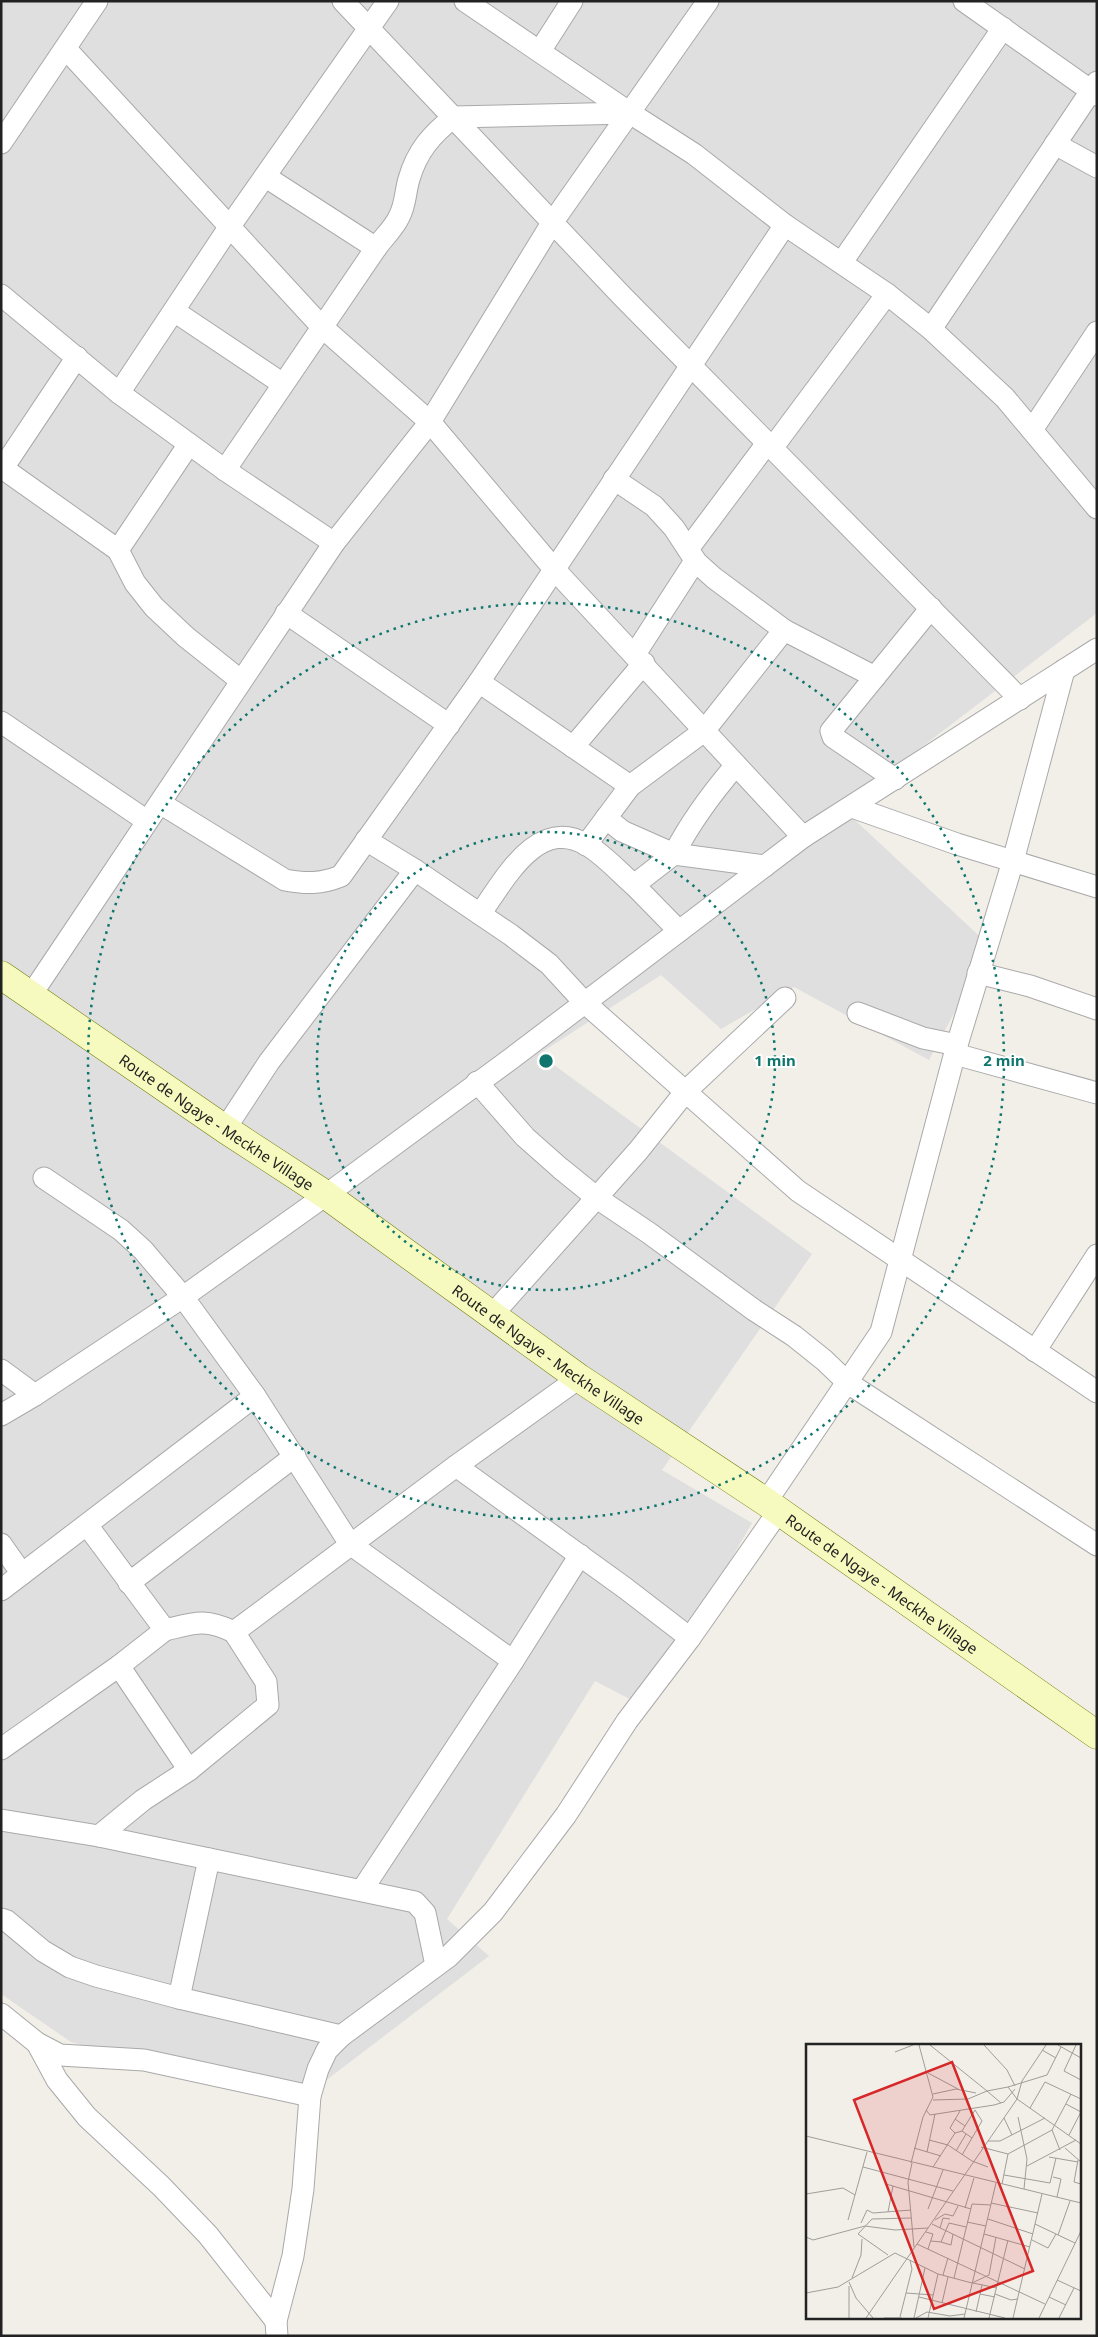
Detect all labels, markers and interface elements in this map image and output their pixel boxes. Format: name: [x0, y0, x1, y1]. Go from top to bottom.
street label: Route de Ngaye - Meckhe Village: [115, 1049, 318, 1195]
text: 1 min: [754, 1050, 796, 1070]
text: 2 min: [983, 1050, 1025, 1070]
centre of rings: [537, 1052, 555, 1070]
street label: Route de Ngaye - Meckhe Village: [448, 1280, 648, 1429]
street label: Route de Ngaye - Meckhe Village: [782, 1509, 982, 1658]
inset map: [806, 2044, 1080, 2320]

